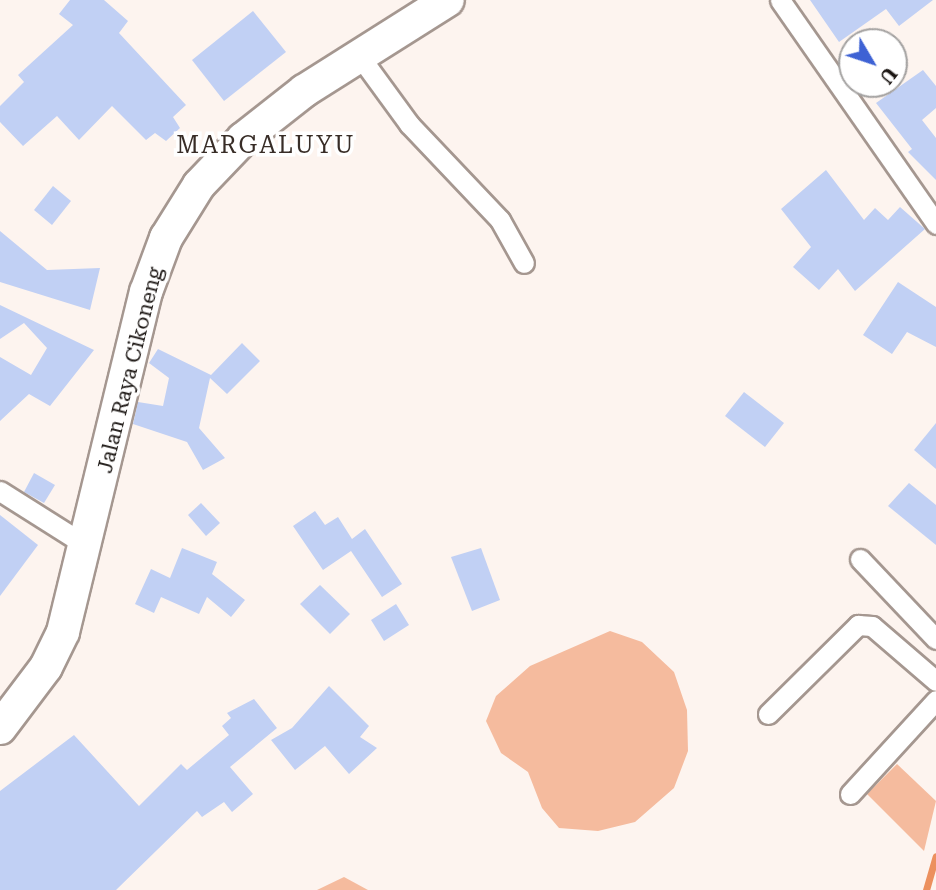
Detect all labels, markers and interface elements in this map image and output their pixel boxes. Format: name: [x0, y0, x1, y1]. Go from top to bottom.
north arrow: [838, 28, 908, 98]
text: U: [875, 62, 902, 88]
district label: MARGALUYU: [177, 132, 355, 160]
street label: Jalan Raya Cikoneng: [92, 264, 168, 476]

